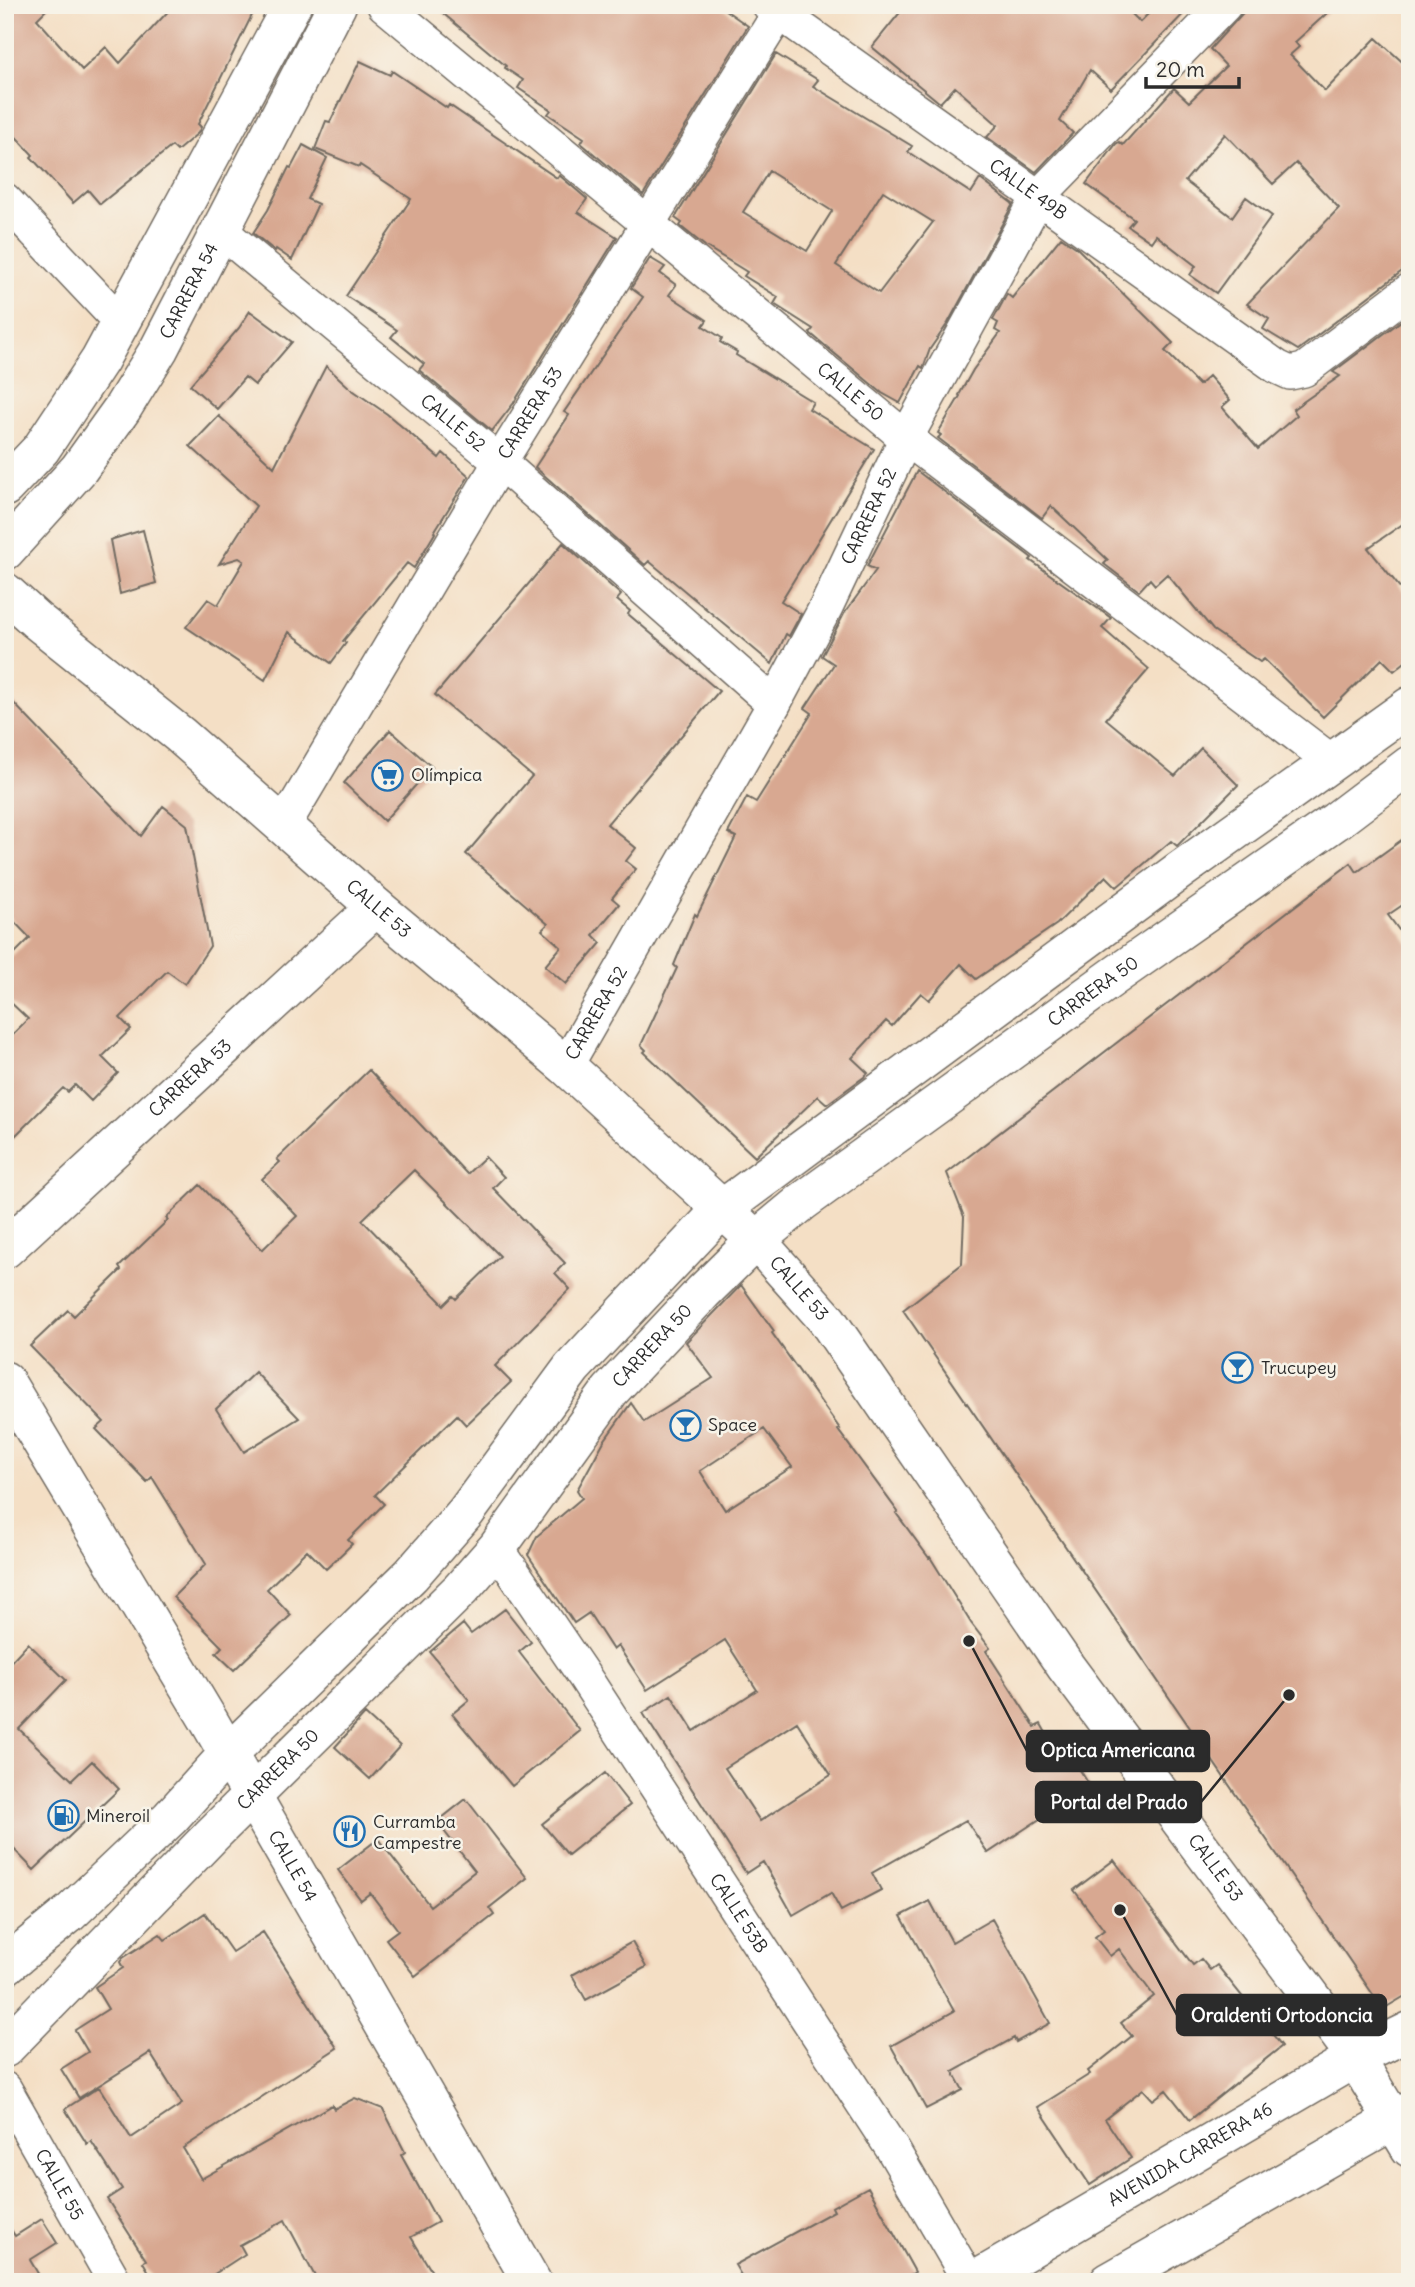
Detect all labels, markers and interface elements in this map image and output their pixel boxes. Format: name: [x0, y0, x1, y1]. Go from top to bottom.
scale bar: [1146, 46, 1238, 90]
text: 20 m: [1156, 56, 1205, 83]
street label: CALLE 49B: [985, 154, 1072, 225]
street label: CARRERA 54: [154, 239, 223, 343]
street label: CALLE 50: [813, 357, 889, 426]
street label: CARRERA 53: [493, 362, 567, 463]
street label: CALLE 52: [416, 389, 491, 456]
street label: CARRERA 52: [836, 464, 901, 568]
supermarket icon: Olímpica: [371, 758, 405, 792]
place label: Olímpica: [411, 763, 482, 786]
street label: CALLE 53: [342, 874, 416, 943]
street label: CARRERA 50: [1043, 951, 1143, 1032]
street label: CARRERA 52: [560, 962, 632, 1064]
street label: CARRERA 53: [144, 1034, 236, 1122]
street label: CALLE 53: [765, 1251, 834, 1325]
street label: CARRERA 50: [607, 1299, 697, 1392]
bar icon: Trucupey: [1221, 1351, 1255, 1385]
place label: Trucupey: [1261, 1356, 1337, 1379]
bar icon: Space: [668, 1408, 702, 1442]
place label: Space: [708, 1413, 757, 1436]
street label: CARRERA 50: [232, 1724, 324, 1815]
callout: Optica Americana: [1027, 1731, 1209, 1771]
text: Optica Americana: [1041, 1738, 1195, 1762]
callout: Portal del Prado: [1036, 1782, 1201, 1822]
text: Portal del Prado: [1050, 1790, 1188, 1814]
fuel station icon: Mineroil: [46, 1799, 80, 1833]
place label: Mineroil: [86, 1804, 150, 1827]
place label: Curramba Campestre: [373, 1810, 462, 1854]
restaurant icon: Curramba Campestre: [333, 1815, 367, 1849]
street label: CALLE 54: [263, 1826, 323, 1906]
street label: CALLE 53: [1183, 1829, 1249, 1906]
street label: CALLE 53B: [705, 1869, 773, 1957]
callout: Oraldenti Ortodoncia: [1177, 1995, 1386, 2035]
text: Oraldenti Ortodoncia: [1191, 2003, 1373, 2027]
street label: AVENIDA CARRERA 46: [1104, 2097, 1277, 2211]
street label: CALLE 55: [30, 2144, 89, 2224]

